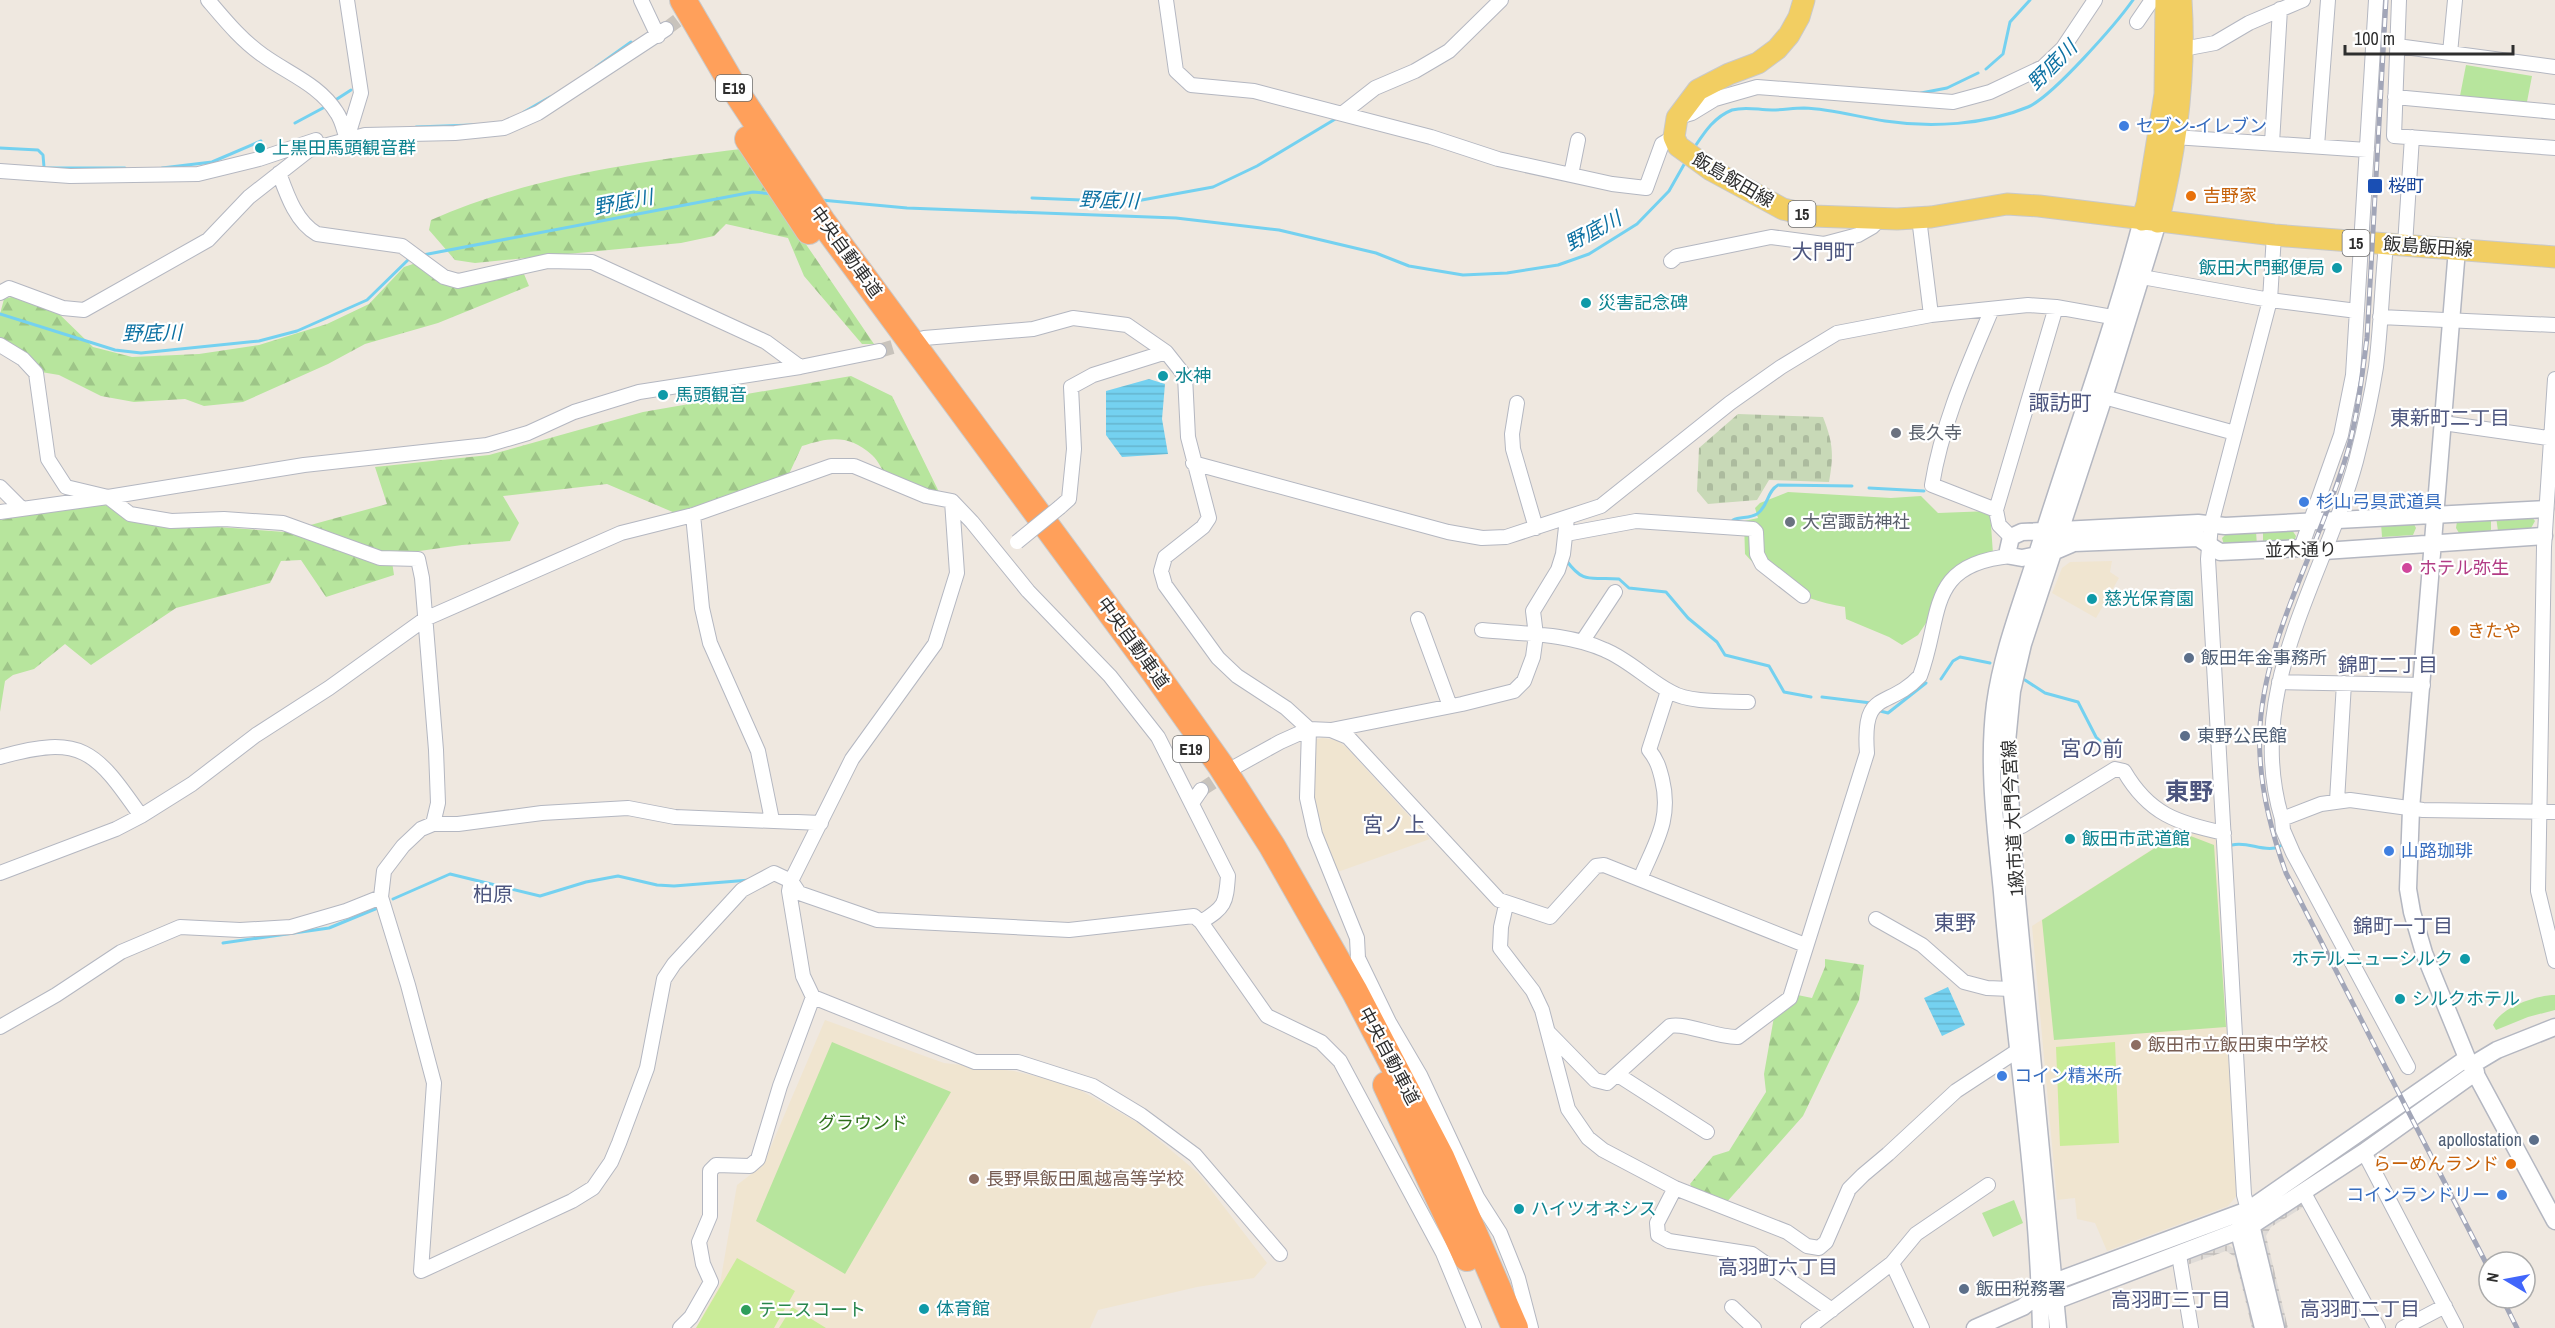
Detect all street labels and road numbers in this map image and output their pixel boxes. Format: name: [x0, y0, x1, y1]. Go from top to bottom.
road number: E19: [716, 75, 752, 101]
street label: 飯島飯田線: [1688, 146, 1778, 213]
street label: 中央自動車道: [805, 201, 888, 303]
road number: 15: [1788, 201, 1816, 227]
road number: 15: [2342, 230, 2370, 256]
street label: 飯島飯田線: [2382, 231, 2474, 262]
street label: 並木通り: [2265, 536, 2337, 563]
street label: 中央自動車道: [1092, 592, 1175, 694]
road number: E19: [1173, 736, 1209, 762]
street label: 1級市道 大門今宮線: [1996, 739, 2029, 897]
street label: 中央自動車道: [1353, 1002, 1426, 1109]

